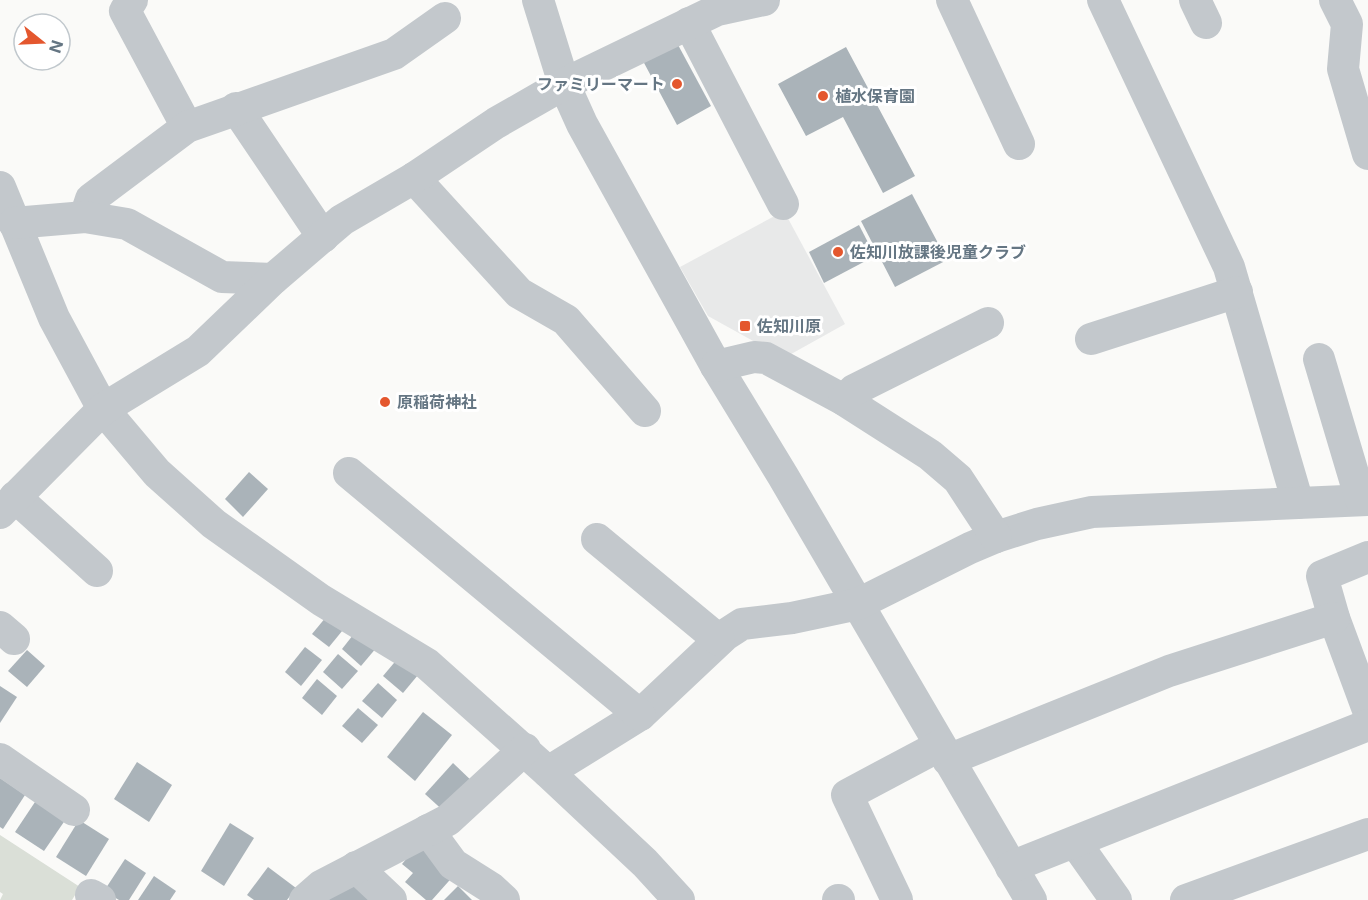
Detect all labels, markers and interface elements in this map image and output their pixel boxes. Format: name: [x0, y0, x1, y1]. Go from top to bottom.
north arrow: [12, 12, 72, 72]
text: N: [45, 38, 68, 56]
place label: ファミリーマート: [537, 74, 665, 94]
marker: ファミリーマート: [670, 77, 684, 91]
place label: 植水保育園: [835, 86, 915, 106]
marker: 植水保育園: [816, 89, 830, 103]
place label: 佐知川放課後児童クラブ: [849, 242, 1026, 262]
marker: 佐知川放課後児童クラブ: [831, 245, 845, 259]
place label: 佐知川原: [756, 316, 821, 336]
marker: 佐知川原: [738, 319, 752, 333]
place label: 原稲荷神社: [397, 392, 477, 412]
marker: 原稲荷神社: [378, 395, 392, 409]

